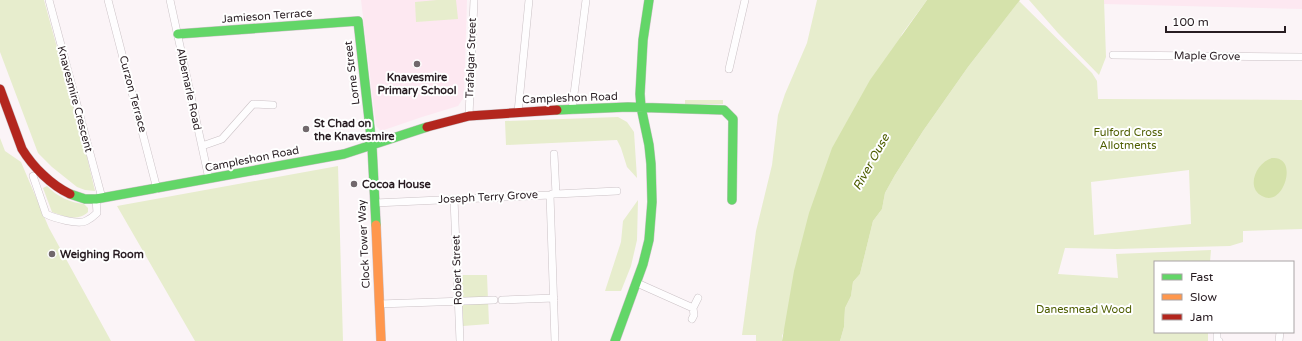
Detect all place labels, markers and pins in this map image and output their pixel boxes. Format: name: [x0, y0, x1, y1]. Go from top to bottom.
marker: Knavesmire Primary School: [412, 59, 422, 69]
place label: Knavesmire Primary School: [378, 71, 457, 98]
place label: St Chad on the Knavesmire: [313, 117, 395, 143]
marker: St Chad on the Knavesmire: [301, 124, 311, 134]
place label: Cocoa House: [362, 178, 432, 191]
marker: Cocoa House: [349, 179, 359, 189]
place label: Weighing Room: [60, 248, 144, 262]
marker: Weighing Room: [47, 249, 57, 259]

